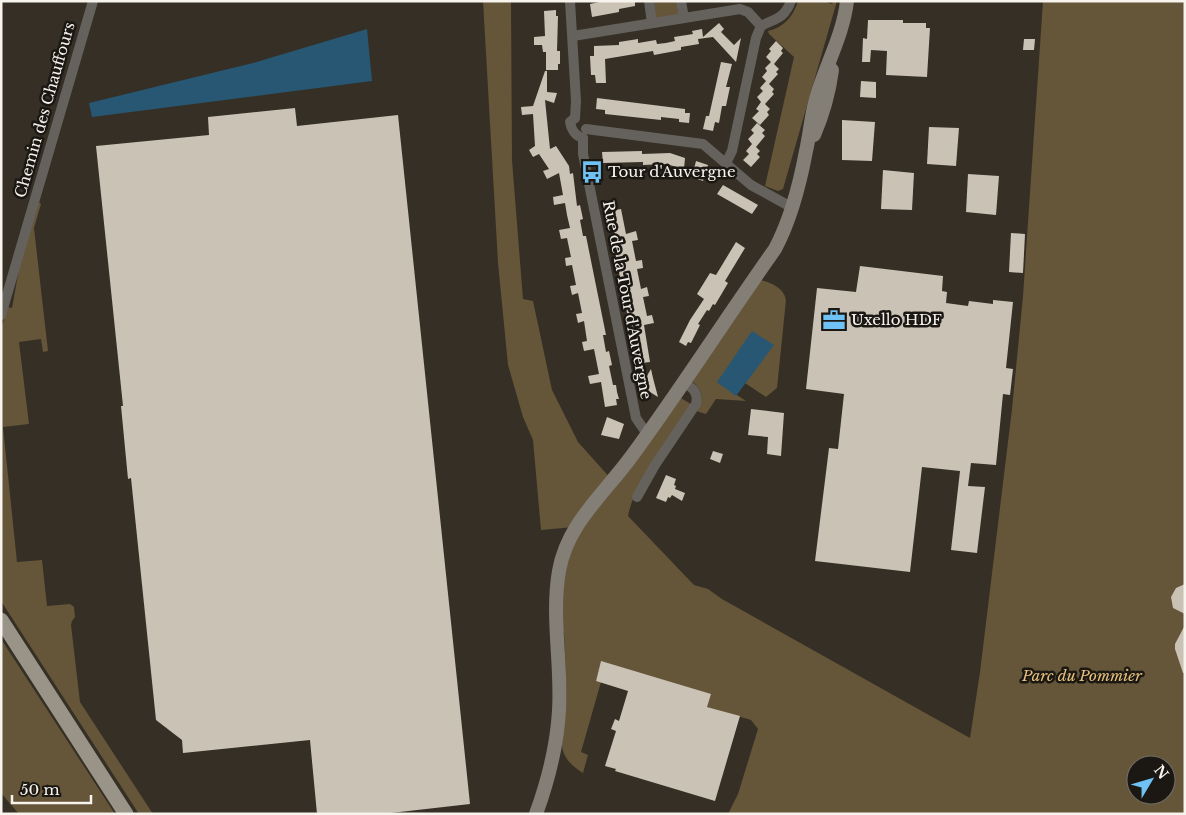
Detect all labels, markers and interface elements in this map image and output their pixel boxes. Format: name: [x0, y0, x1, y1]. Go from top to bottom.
street label: Chemin des Chauffours: [10, 20, 79, 200]
bus stop icon: Tour d'Auvergne: [579, 159, 605, 185]
place label: Tour d'Auvergne: [608, 162, 736, 181]
street label: Rue de la Tour d'Auvergne: [599, 199, 656, 401]
office icon: Uxello HDF: [821, 307, 847, 333]
place label: Uxello HDF: [851, 310, 942, 329]
park label: Parc du Pommier: [1021, 666, 1143, 685]
north arrow: [1126, 755, 1176, 805]
text: N: [1150, 761, 1172, 783]
scale bar: [12, 772, 91, 804]
text: 50 m: [20, 780, 60, 799]

